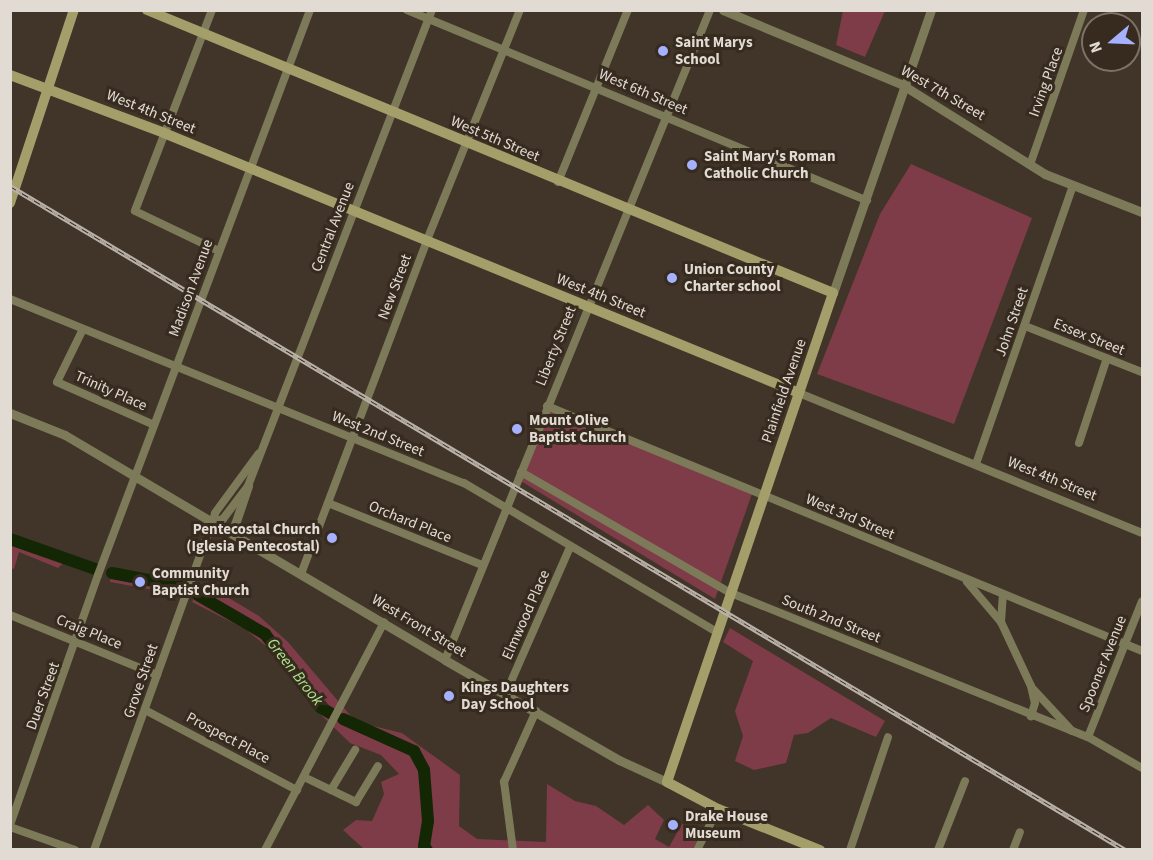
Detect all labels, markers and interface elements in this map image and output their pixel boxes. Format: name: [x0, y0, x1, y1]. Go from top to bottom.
north arrow: [1081, 12, 1141, 72]
place label: Saint Marys School: [675, 33, 753, 68]
text: N: [1084, 39, 1108, 56]
marker: Saint Marys School: [656, 44, 670, 58]
street label: Irving Place: [1025, 45, 1067, 119]
street label: West 7th Street: [898, 62, 988, 124]
street label: West 6th Street: [596, 65, 690, 119]
street label: West 4th Street: [104, 86, 198, 138]
street label: West 5th Street: [448, 112, 542, 166]
place label: Saint Mary's Roman Catholic Church: [704, 147, 835, 182]
marker: Saint Mary's Roman Catholic Church: [685, 158, 699, 172]
street label: Central Avenue: [308, 180, 358, 274]
street label: Madison Avenue: [165, 237, 217, 339]
street label: New Street: [374, 252, 416, 322]
place label: Union County Charter school: [684, 260, 781, 295]
street label: West 4th Street: [554, 270, 648, 322]
marker: Union County Charter school: [665, 271, 679, 285]
street label: John Street: [992, 285, 1032, 359]
street label: Liberty Street: [532, 303, 580, 389]
street label: Essex Street: [1051, 315, 1127, 359]
street label: Plainfield Avenue: [758, 337, 810, 445]
street label: Trinity Place: [72, 367, 150, 415]
street label: West 2nd Street: [329, 407, 427, 461]
place label: Mount Olive Baptist Church: [529, 411, 626, 446]
marker: Mount Olive Baptist Church: [510, 422, 524, 436]
street label: West 4th Street: [1005, 453, 1099, 505]
street label: West 3rd Street: [803, 490, 897, 544]
street label: Orchard Place: [366, 497, 454, 547]
place label: Pentecostal Church (Iglesia Pentecostal): [186, 520, 320, 555]
marker: Pentecostal Church (Iglesia Pentecostal): [325, 531, 339, 545]
place label: Community Baptist Church: [152, 564, 249, 599]
street label: Elmwood Place: [498, 567, 554, 663]
marker: Community Baptist Church: [133, 575, 147, 589]
street label: West Front Street: [368, 591, 470, 661]
street label: South 2nd Street: [779, 591, 883, 647]
street label: Craig Place: [54, 611, 124, 653]
street label: Spooner Avenue: [1075, 613, 1131, 715]
water label: Green Brook: [263, 635, 327, 709]
street label: Grove Street: [120, 641, 162, 721]
street label: Duer Street: [22, 660, 64, 732]
place label: Kings Daughters Day School: [461, 678, 569, 713]
marker: Kings Daughters Day School: [442, 689, 456, 703]
street label: Prospect Place: [183, 708, 273, 768]
place label: Drake House Museum: [685, 807, 768, 842]
marker: Drake House Museum: [666, 818, 680, 832]

